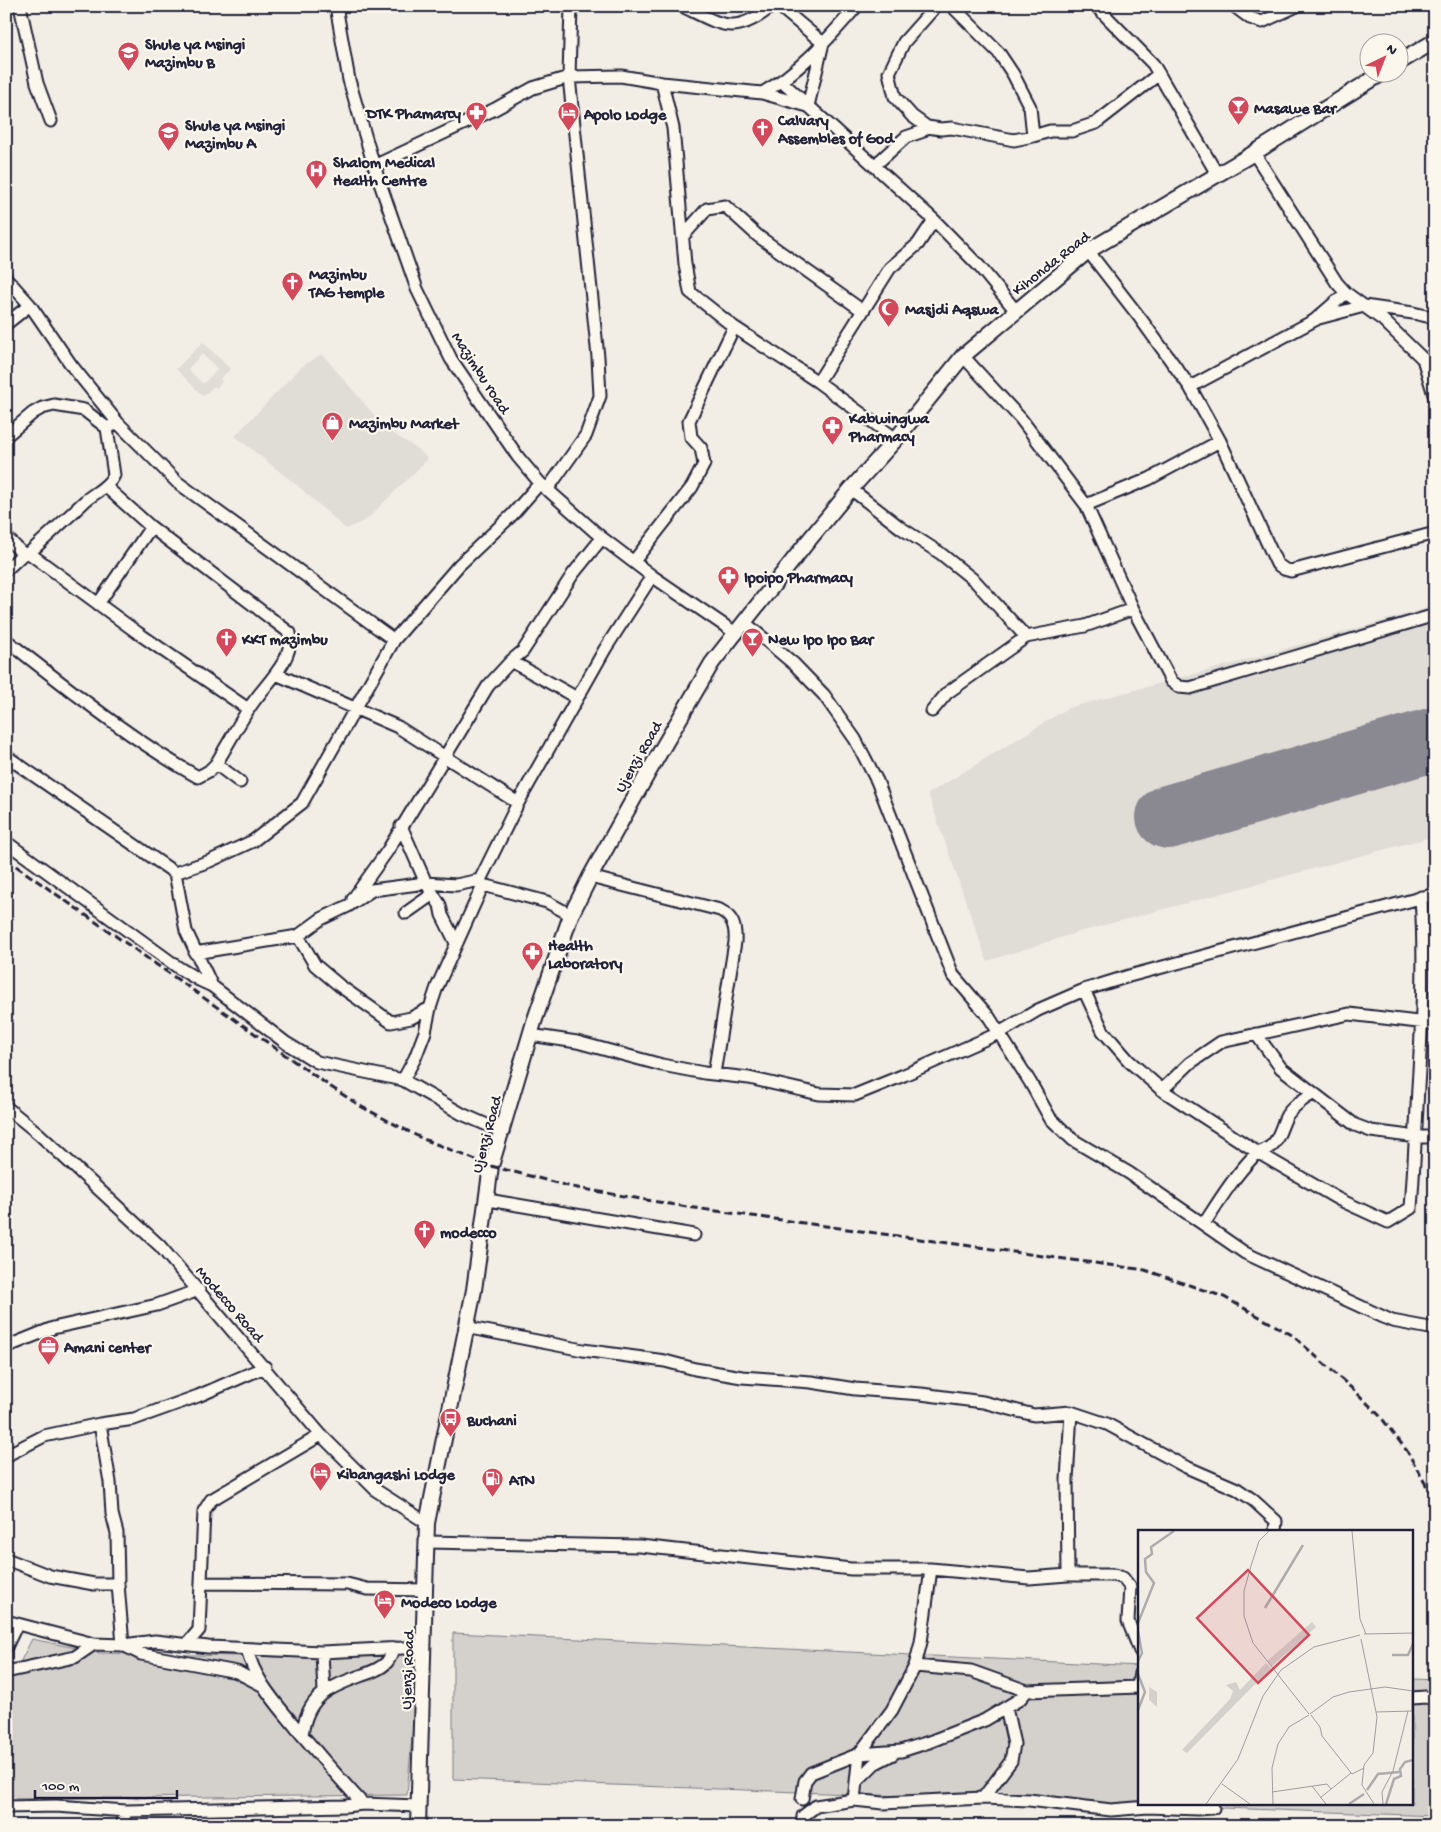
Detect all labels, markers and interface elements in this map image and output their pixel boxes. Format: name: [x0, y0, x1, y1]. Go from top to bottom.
north arrow: [1358, 32, 1408, 82]
place label: Shule ya Msingi Mazimbu B: [145, 37, 246, 74]
school or university icon: Shule ya Msingi Mazimbu B: [117, 40, 141, 71]
text: N: [1382, 41, 1400, 60]
bar icon: Masawe Bar: [1226, 95, 1250, 126]
pharmacy icon: DTK Phamarcy: [465, 100, 489, 131]
hotel icon: Apolo Lodge: [556, 101, 580, 132]
place label: Masawe Bar: [1254, 101, 1338, 120]
place label: DTK Phamarcy: [364, 106, 461, 125]
place label: Apolo Lodge: [583, 107, 667, 126]
place label: Calvary Assembles of God: [777, 113, 895, 150]
church icon: Calvary Assembles of God: [750, 116, 774, 147]
place label: Shule ya Msingi Mazimbu A: [185, 118, 286, 155]
school or university icon: Shule ya Msingi Mazimbu A: [157, 121, 181, 152]
place label: Shalom Medical Health Centre: [333, 155, 435, 192]
hospital icon: Shalom Medical Health Centre: [305, 158, 329, 189]
street label: Kihonda Road: [1009, 227, 1096, 301]
place label: Mazimbu TAG temple: [307, 267, 385, 304]
church icon: Mazimbu TAG temple: [281, 270, 305, 301]
mosque icon: Masjdi Aqswa: [877, 296, 901, 327]
place label: Masjdi Aqswa: [905, 302, 999, 321]
street label: Mazimbu road: [446, 329, 513, 420]
shop icon: Mazimbu Market: [321, 410, 345, 441]
place label: Kabwingwa Pharmacy: [848, 411, 930, 448]
pharmacy icon: Kabwingwa Pharmacy: [821, 414, 845, 445]
place label: Mazimbu Market: [349, 416, 460, 435]
pharmacy icon: Ipoipo Pharmacy: [716, 564, 740, 595]
place label: Ipoipo Pharmacy: [744, 570, 853, 589]
church icon: KKT mazimbu: [214, 626, 238, 657]
bar icon: New Ipo Ipo Bar: [740, 626, 764, 657]
place label: KKT mazimbu: [241, 632, 328, 651]
place label: New Ipo Ipo Bar: [768, 632, 876, 651]
street label: Ujenzi Road: [612, 717, 669, 797]
place label: Health Laboratory: [548, 938, 623, 975]
pharmacy icon: Health Laboratory: [520, 941, 544, 972]
street label: Ujenzi Road: [469, 1093, 508, 1176]
church icon: modecco: [412, 1219, 436, 1250]
place label: modecco: [440, 1225, 497, 1244]
street label: Modecco Road: [190, 1263, 268, 1349]
office icon: Amani center: [36, 1334, 60, 1365]
place label: Amani center: [63, 1340, 153, 1359]
bus stop icon: Buchani: [439, 1407, 463, 1438]
place label: Buchani: [466, 1413, 517, 1432]
hotel icon: Kibangashi Lodge: [309, 1461, 333, 1492]
place label: Kibangashi Lodge: [336, 1467, 456, 1486]
fuel station icon: ATN: [481, 1467, 505, 1498]
place label: ATN: [508, 1473, 536, 1492]
inset map: [1138, 1530, 1414, 1804]
hotel icon: Modeco Lodge: [373, 1589, 397, 1620]
place label: Modeco Lodge: [401, 1595, 497, 1614]
street label: Ujenzi Road: [399, 1629, 420, 1710]
scale bar: [35, 1767, 178, 1799]
text: 100 m: [41, 1778, 80, 1796]

